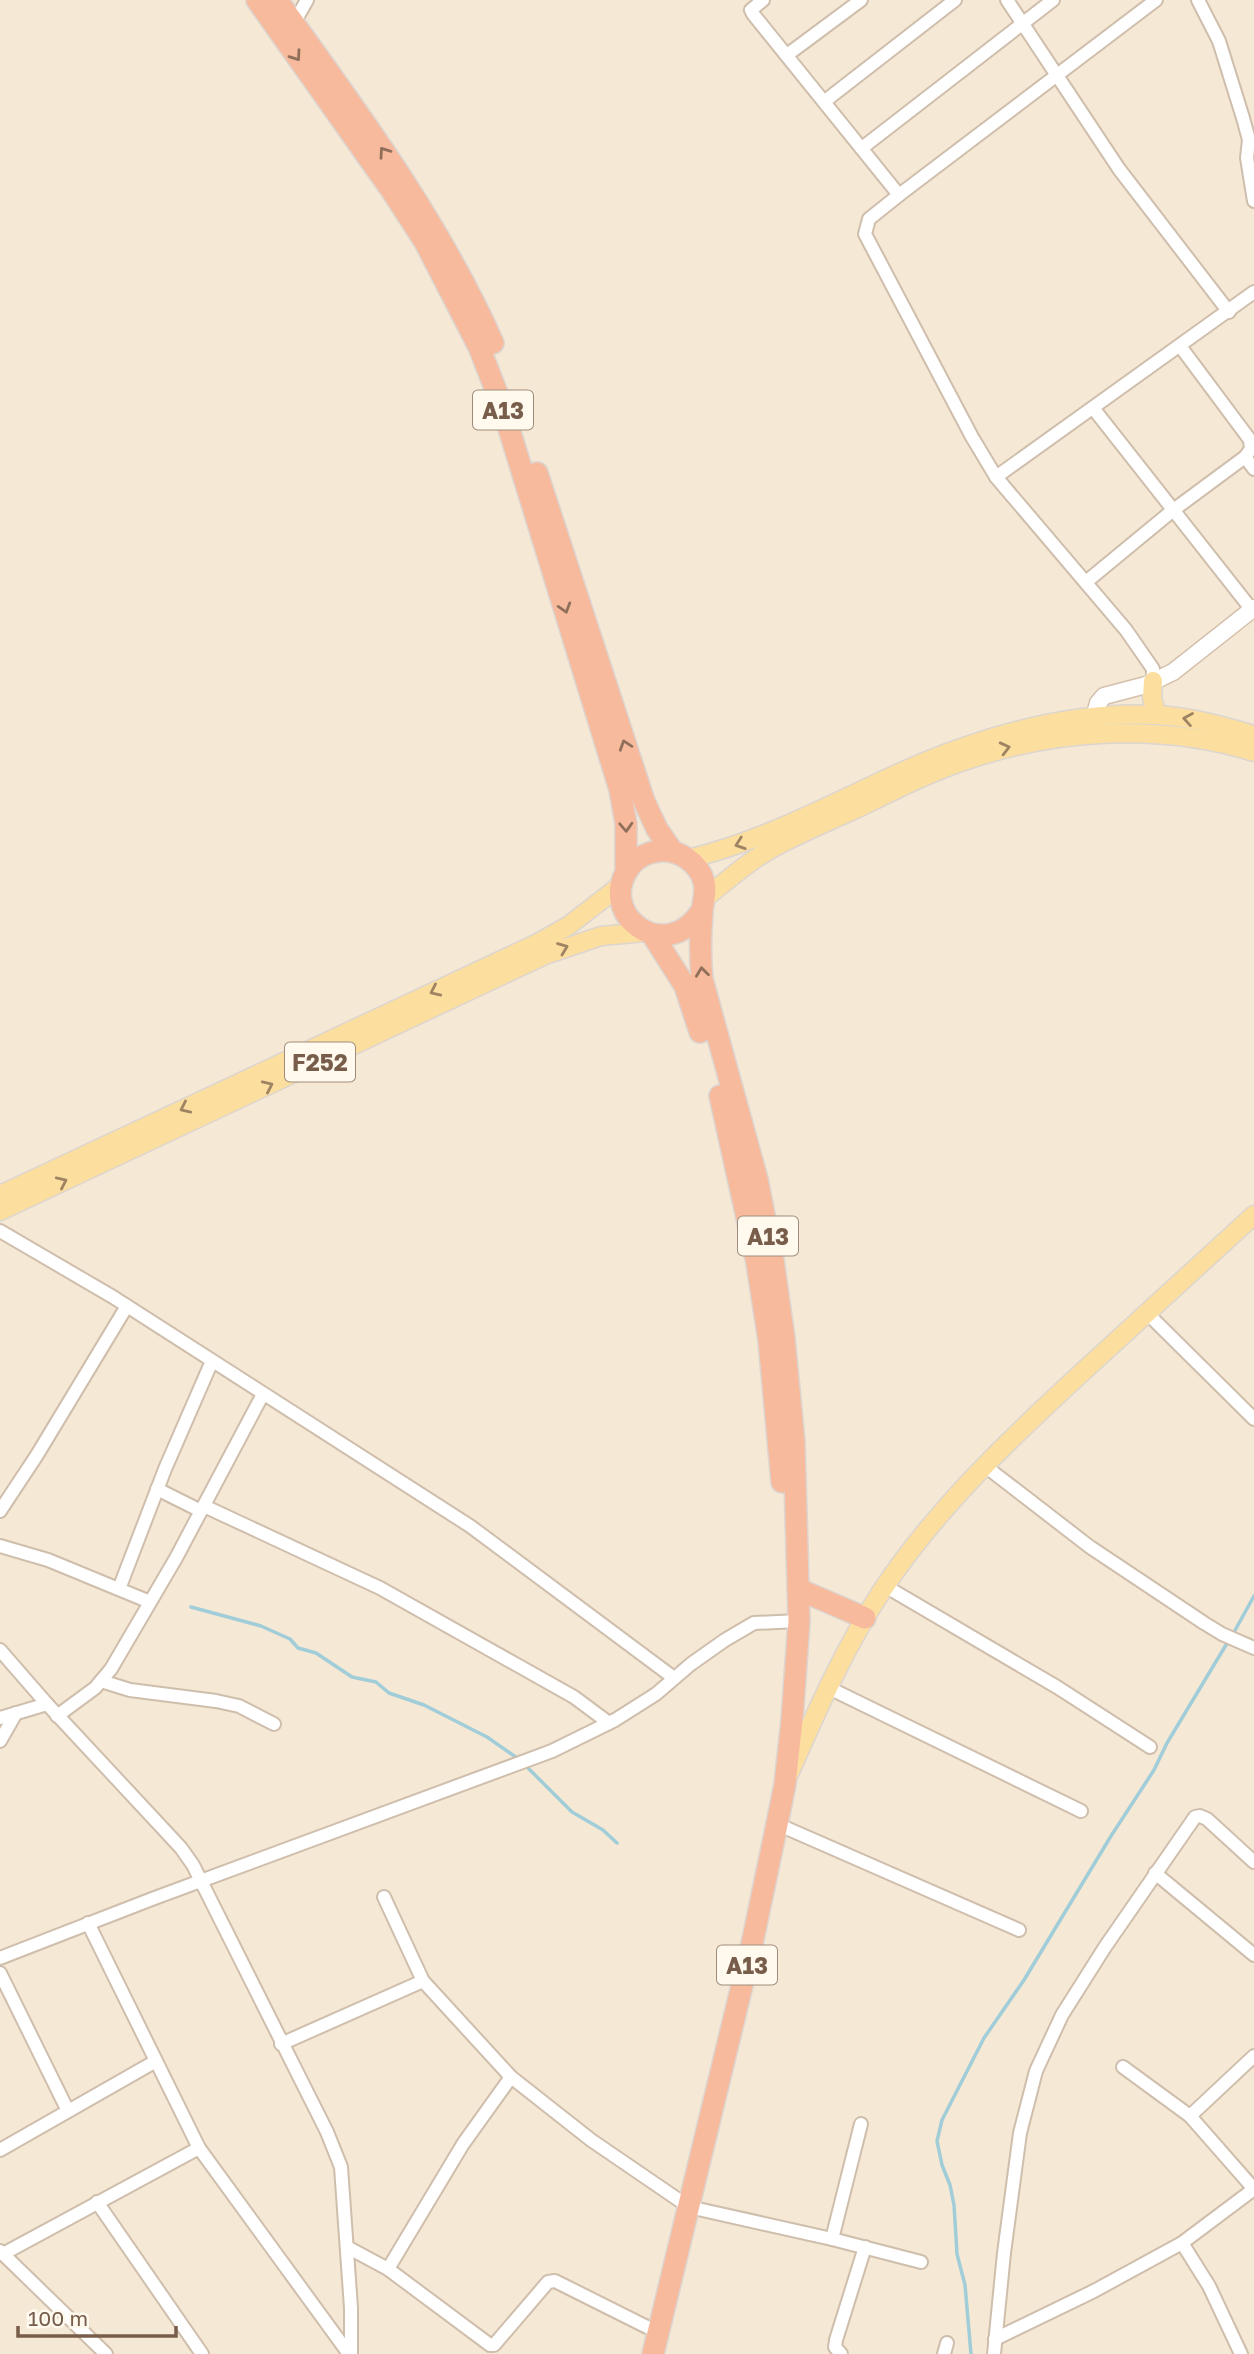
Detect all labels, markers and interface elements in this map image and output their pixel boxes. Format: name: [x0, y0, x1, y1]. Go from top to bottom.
one-way arrow: [288, 48, 301, 61]
one-way arrow: [380, 147, 392, 160]
road number: A13: [473, 390, 533, 430]
one-way arrow: [556, 602, 571, 614]
one-way arrow: [1182, 713, 1194, 728]
one-way arrow: [619, 740, 634, 752]
one-way arrow: [999, 742, 1011, 756]
one-way arrow: [618, 822, 633, 833]
one-way arrow: [734, 836, 746, 851]
one-way arrow: [556, 943, 568, 957]
one-way arrow: [694, 966, 709, 978]
one-way arrow: [430, 983, 443, 997]
road number: F252: [285, 1042, 355, 1082]
one-way arrow: [261, 1081, 273, 1095]
one-way arrow: [180, 1100, 192, 1114]
one-way arrow: [55, 1176, 67, 1190]
road number: A13: [738, 1217, 798, 1256]
road number: A13: [717, 1946, 777, 1984]
scale bar: [18, 2294, 175, 2338]
text: 100 m: [28, 2305, 88, 2331]

